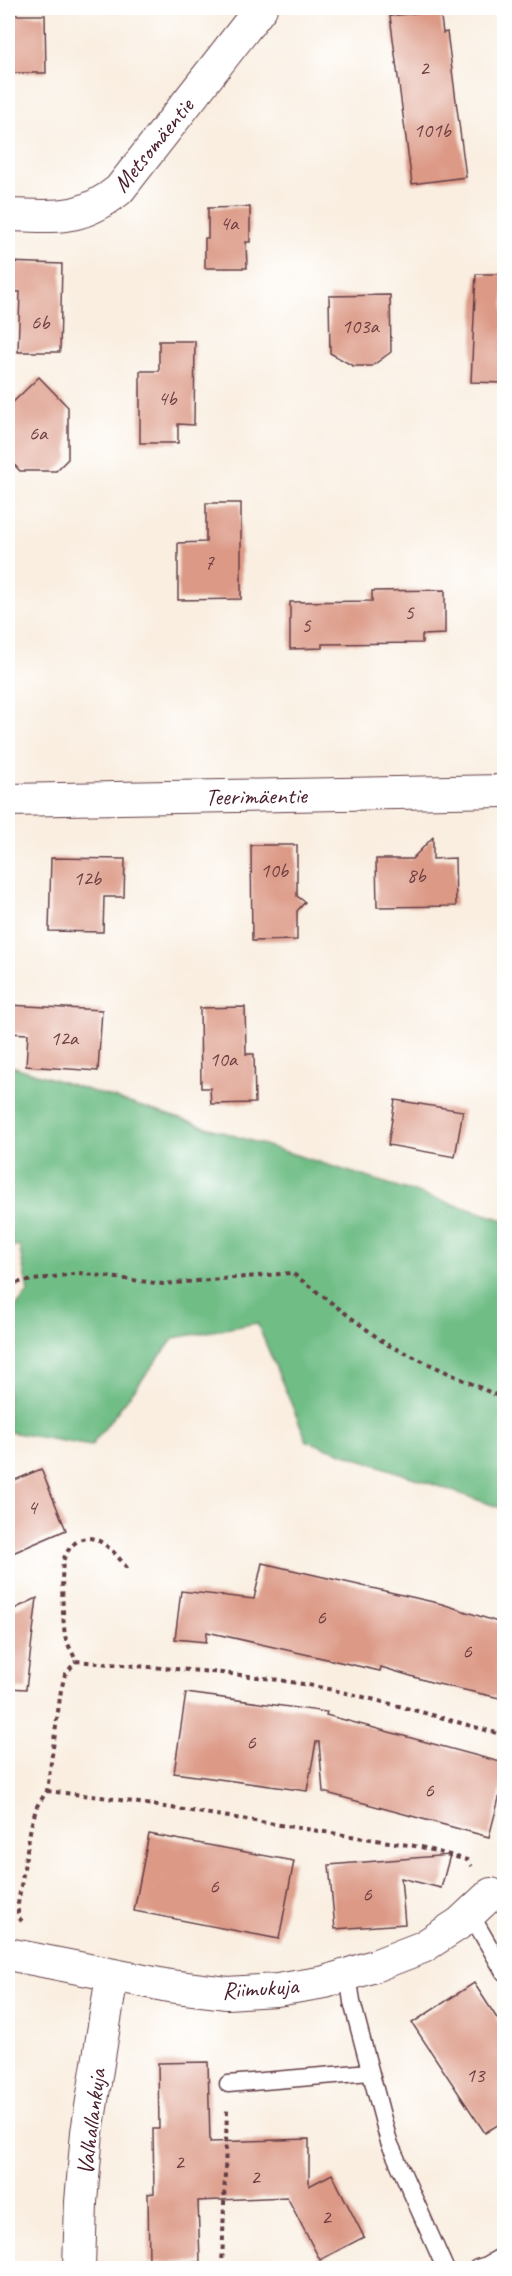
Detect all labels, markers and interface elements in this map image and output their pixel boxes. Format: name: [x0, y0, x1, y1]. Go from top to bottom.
house number: 2: [419, 55, 430, 81]
street label: Metsomäentie: [106, 90, 201, 198]
house number: 101b: [413, 117, 453, 143]
house number: 4a: [220, 210, 240, 236]
house number: 6b: [31, 309, 51, 335]
house number: 103a: [341, 313, 381, 339]
house number: 4b: [158, 385, 178, 411]
house number: 6a: [29, 420, 49, 446]
house number: 7: [204, 549, 215, 575]
house number: 5: [404, 599, 415, 625]
house number: 5: [301, 612, 312, 638]
street label: Teerimäentie: [205, 780, 309, 812]
house number: 10b: [260, 857, 290, 883]
house number: 8b: [407, 862, 427, 888]
house number: 12b: [73, 865, 103, 891]
house number: 12a: [50, 1025, 80, 1051]
house number: 10a: [209, 1046, 239, 1072]
house number: 4: [27, 1494, 39, 1520]
house number: 6: [316, 1604, 326, 1630]
house number: 6: [462, 1638, 472, 1664]
house number: 6: [246, 1729, 256, 1755]
house number: 6: [424, 1777, 434, 1803]
house number: 6: [209, 1873, 219, 1899]
house number: 6: [362, 1881, 372, 1907]
street label: Riimukuja: [221, 1970, 300, 2006]
house number: 13: [466, 2062, 486, 2088]
street label: Valhallankuja: [70, 2066, 113, 2177]
house number: 2: [174, 2149, 185, 2175]
house number: 2: [250, 2164, 261, 2190]
house number: 2: [321, 2204, 332, 2230]

